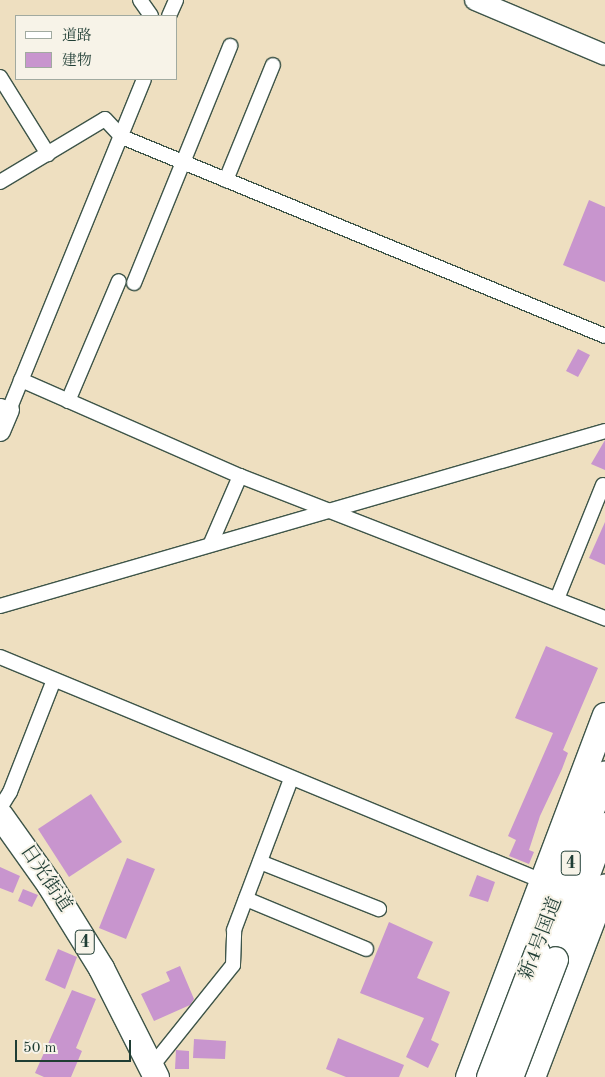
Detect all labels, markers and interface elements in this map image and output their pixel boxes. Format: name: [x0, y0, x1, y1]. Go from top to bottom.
legend: [15, 15, 178, 80]
text: 道路: [62, 29, 92, 44]
text: 建物: [62, 54, 92, 69]
street label: 日光街道: [14, 841, 76, 917]
road number: 4: [560, 848, 582, 878]
street label: 新4号国道: [516, 894, 568, 984]
road number: 4: [74, 926, 96, 958]
scale bar: [18, 1030, 134, 1062]
text: 50 m: [23, 1041, 57, 1056]

